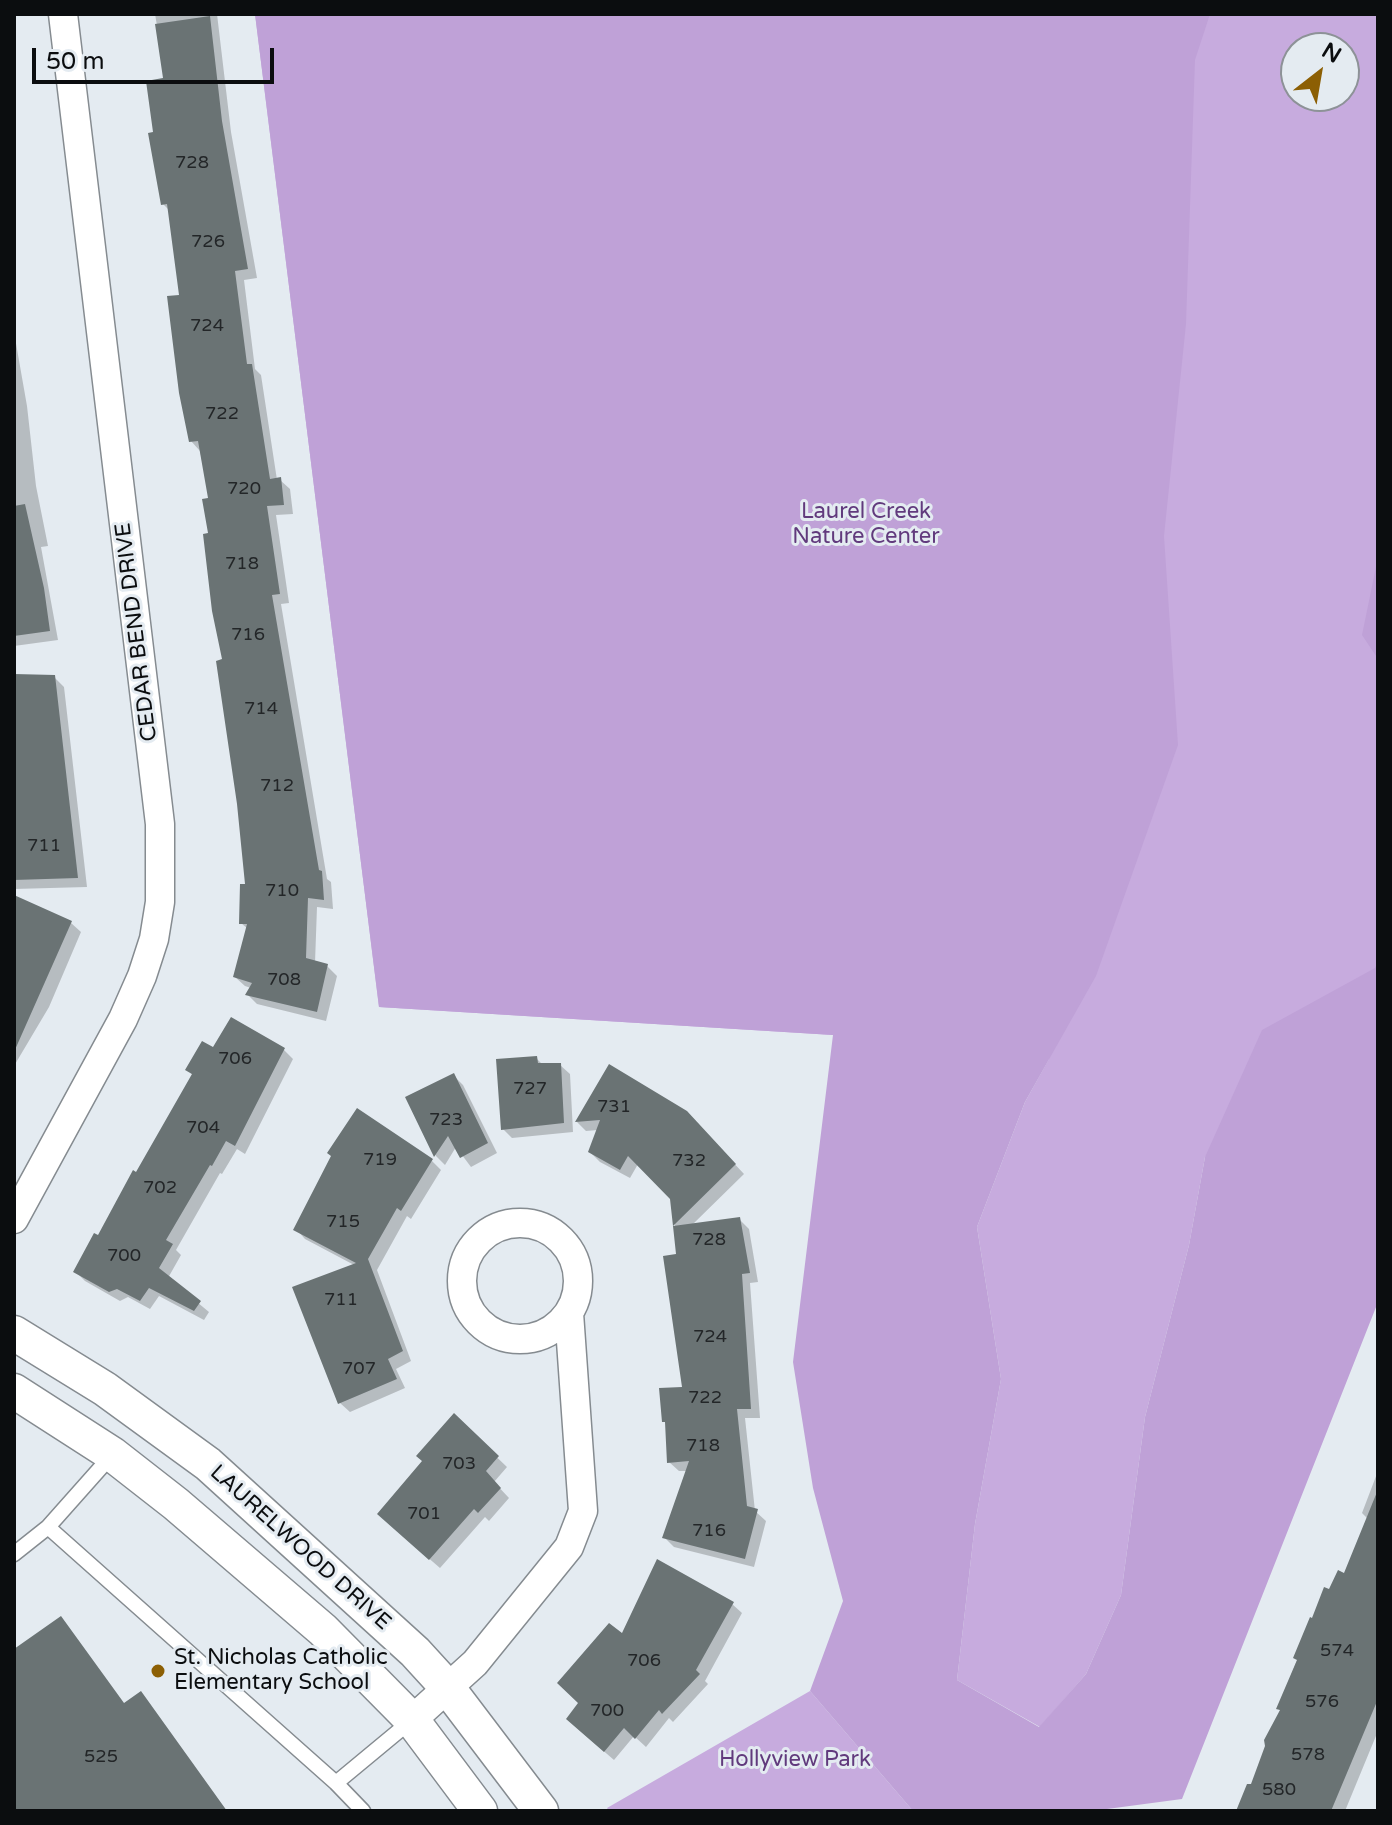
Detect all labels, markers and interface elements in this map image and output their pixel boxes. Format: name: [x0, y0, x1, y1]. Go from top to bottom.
scale bar: [36, 32, 278, 82]
north arrow: [1280, 32, 1360, 112]
text: N: [1317, 37, 1346, 69]
text: 50 m: [46, 47, 104, 76]
house number: 728: [175, 152, 209, 174]
house number: 726: [191, 231, 225, 253]
house number: 724: [190, 315, 224, 337]
house number: 722: [205, 403, 239, 425]
house number: 720: [227, 478, 261, 500]
park label: Laurel Creek Nature Center: [792, 499, 940, 550]
street label: CEDAR BEND DRIVE: [110, 521, 164, 743]
house number: 718: [225, 553, 259, 575]
house number: 716: [231, 624, 265, 646]
house number: 714: [244, 698, 278, 720]
house number: 712: [260, 775, 294, 797]
house number: 711: [27, 835, 61, 857]
house number: 710: [265, 880, 299, 902]
house number: 708: [267, 969, 301, 991]
house number: 706: [218, 1048, 252, 1070]
house number: 727: [513, 1078, 547, 1100]
house number: 731: [597, 1096, 631, 1118]
house number: 723: [429, 1109, 463, 1131]
house number: 704: [186, 1117, 220, 1139]
house number: 719: [363, 1149, 397, 1171]
house number: 732: [672, 1150, 706, 1172]
house number: 702: [143, 1177, 177, 1199]
house number: 715: [326, 1211, 360, 1233]
house number: 728: [692, 1229, 726, 1251]
house number: 700: [107, 1245, 141, 1267]
house number: 711: [324, 1289, 358, 1311]
house number: 724: [693, 1326, 727, 1348]
house number: 707: [342, 1358, 376, 1380]
house number: 722: [688, 1387, 722, 1409]
house number: 718: [686, 1435, 720, 1457]
house number: 703: [442, 1453, 476, 1475]
street label: LAURELWOOD DRIVE: [204, 1460, 396, 1636]
house number: 701: [407, 1503, 441, 1525]
house number: 716: [692, 1520, 726, 1542]
house number: 574: [1320, 1640, 1354, 1662]
place label: St. Nicholas Catholic Elementary School: [174, 1645, 388, 1696]
house number: 706: [627, 1650, 661, 1672]
marker: St. Nicholas Catholic Elementary School: [149, 1662, 167, 1680]
house number: 576: [1305, 1691, 1339, 1713]
house number: 700: [590, 1700, 624, 1722]
house number: 578: [1291, 1744, 1325, 1766]
house number: 525: [84, 1746, 118, 1768]
park label: Hollyview Park: [719, 1747, 871, 1773]
house number: 580: [1262, 1779, 1296, 1801]

